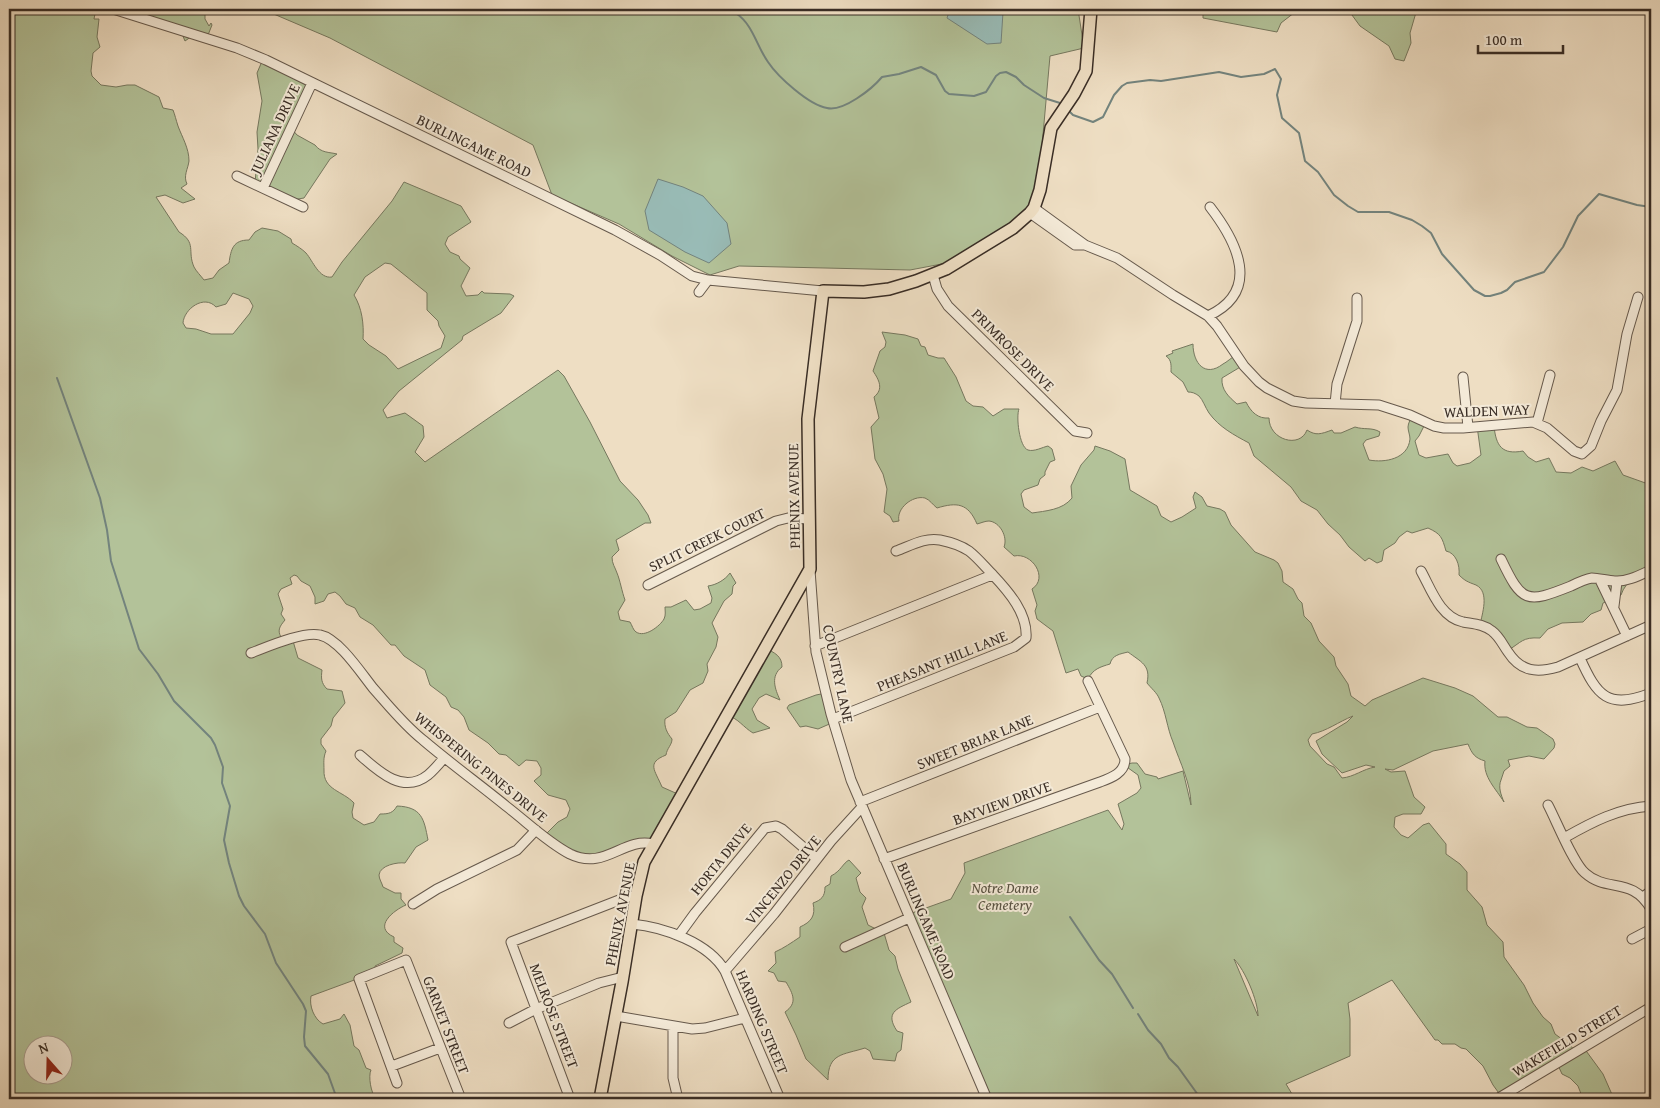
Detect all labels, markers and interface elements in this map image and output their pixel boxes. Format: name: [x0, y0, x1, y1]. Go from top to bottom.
scale bar: [1478, 22, 1562, 54]
text: 100 m: [1485, 29, 1523, 50]
street label: JULIANA DRIVE: [244, 80, 305, 179]
street label: BURLINGAME ROAD: [413, 109, 535, 182]
street label: PRIMROSE DRIVE: [967, 304, 1060, 396]
street label: WALDEN WAY: [1444, 399, 1530, 422]
street label: PHENIX AVENUE: [782, 443, 805, 549]
street label: SPLIT CREEK COURT: [645, 502, 769, 577]
street label: COUNTRY LANE: [818, 623, 859, 725]
street label: PHEASANT HILL LANE: [873, 625, 1011, 696]
street label: WHISPERING PINES DRIVE: [410, 706, 553, 827]
street label: SWEET BRIAR LANE: [914, 709, 1036, 774]
street label: BAYVIEW DRIVE: [950, 775, 1054, 830]
street label: HORTA DRIVE: [685, 818, 756, 899]
street label: VINCENZO DRIVE: [740, 830, 826, 929]
street label: BURLINGAME ROAD: [892, 859, 961, 983]
street label: PHENIX AVENUE: [599, 860, 640, 968]
park label: Notre Dame Cemetery: [971, 877, 1039, 915]
street label: MELROSE STREET: [525, 960, 584, 1072]
street label: HARDING STREET: [731, 966, 794, 1078]
street label: GARNET STREET: [418, 973, 475, 1078]
street label: WAKEFIELD STREET: [1508, 999, 1626, 1082]
north arrow: [22, 1036, 72, 1086]
text: N: [36, 1037, 52, 1059]

